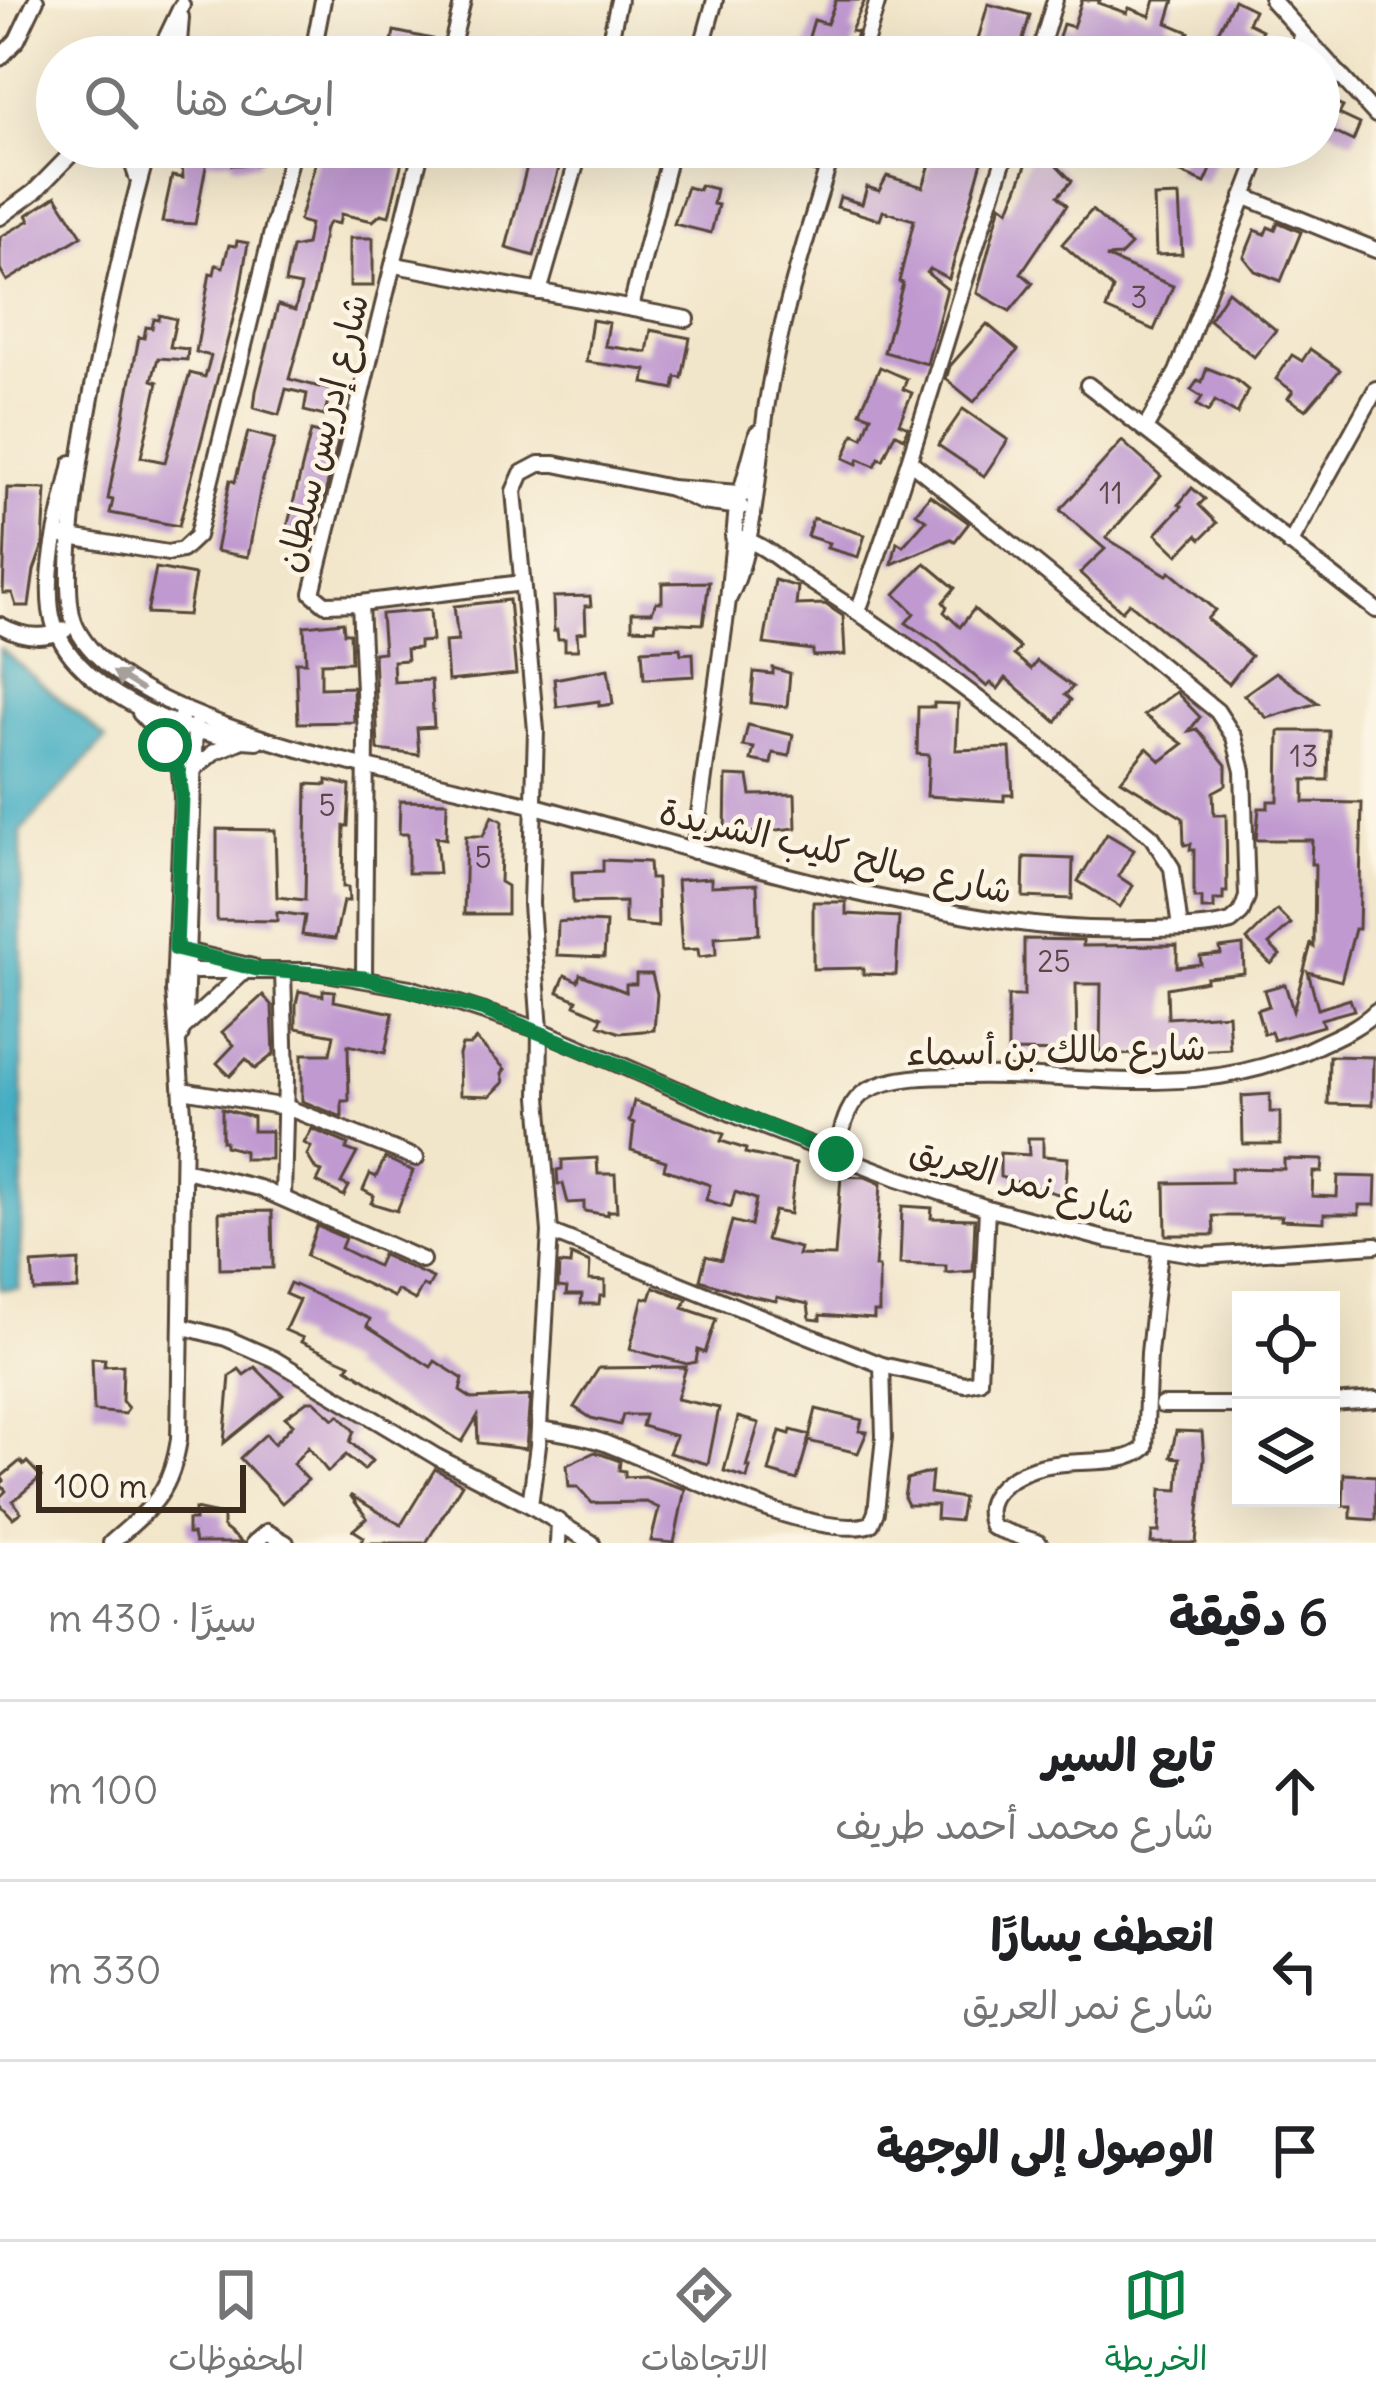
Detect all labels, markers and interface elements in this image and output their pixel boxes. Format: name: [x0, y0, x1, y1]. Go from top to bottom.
search box: [36, 36, 1340, 168]
icon: search: [78, 69, 144, 135]
text: ابحث هنا: [174, 71, 335, 127]
house number: 3: [1130, 278, 1148, 316]
street label: شارع إدريس سلطان: [266, 289, 381, 577]
house number: 11: [1099, 474, 1123, 512]
one-way arrow: [111, 671, 145, 692]
route start: [138, 718, 192, 772]
house number: 13: [1290, 737, 1318, 775]
house number: 5: [318, 786, 336, 824]
street label: شارع صالح كليب الشريدة: [655, 789, 1017, 916]
house number: 5: [474, 838, 492, 876]
house number: 25: [1037, 942, 1071, 980]
street label: شارع مالك بن أسماء: [906, 1025, 1206, 1078]
route end: [809, 1127, 863, 1181]
street label: شارع نمر العريق: [904, 1127, 1141, 1238]
map controls: [1232, 1291, 1340, 1507]
button: locate: [1232, 1291, 1340, 1399]
button: layers: [1232, 1399, 1340, 1507]
scale bar: [36, 1459, 246, 1512]
text: 100 m: [54, 1465, 147, 1507]
text: 6 دقيقة: [1169, 1585, 1328, 1649]
text: سيرًا · 430 m: [48, 1594, 257, 1643]
text: تابع السير: [1043, 1727, 1214, 1783]
icon: ahead: [1262, 1758, 1328, 1824]
text: 100 m: [48, 1766, 158, 1815]
text: شارع محمد أحمد طريف: [835, 1801, 1214, 1850]
text: انعطف يسارًا: [991, 1907, 1214, 1963]
icon: left: [1262, 1938, 1328, 2004]
text: 330 m: [48, 1946, 161, 1995]
text: شارع نمر العريق: [962, 1981, 1214, 2030]
icon: arrive: [1262, 2118, 1328, 2184]
text: الوصول إلى الوجهة: [876, 2119, 1214, 2175]
tab: المحفوظات: [168, 2262, 304, 2388]
tab: الاتجاهات: [641, 2262, 768, 2388]
tab: الخريطة: [1105, 2262, 1208, 2388]

